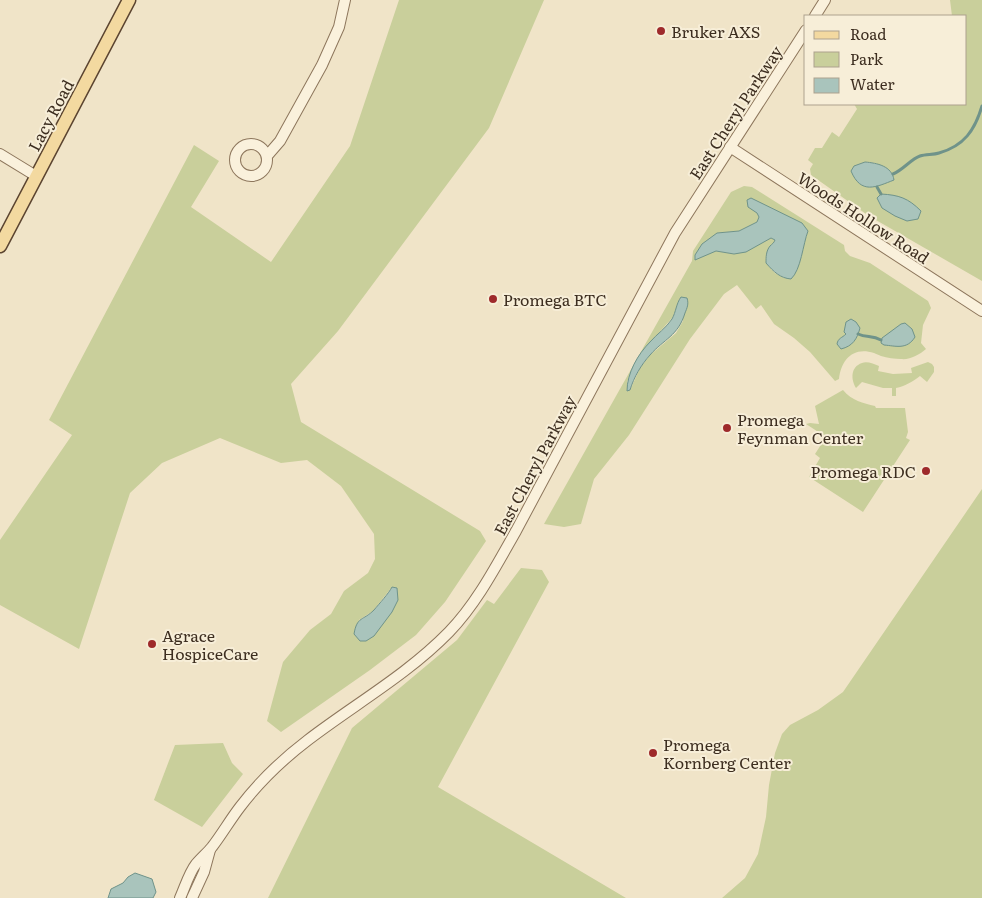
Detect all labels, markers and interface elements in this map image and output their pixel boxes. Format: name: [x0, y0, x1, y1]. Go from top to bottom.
legend: [804, 15, 967, 105]
place label: Bruker AXS: [671, 19, 760, 43]
text: Road: [850, 22, 886, 45]
marker: Bruker AXS: [655, 25, 667, 37]
street label: East Cheryl Parkway: [683, 40, 788, 184]
text: Park: [850, 47, 884, 70]
text: Water: [850, 72, 895, 95]
street label: Lacy Road: [21, 75, 79, 155]
street label: Woods Hollow Road: [793, 165, 935, 269]
place label: Promega BTC: [503, 287, 607, 311]
marker: Promega BTC: [487, 293, 499, 305]
street label: East Cheryl Parkway: [487, 390, 581, 539]
place label: Promega Feynman Center: [737, 407, 864, 449]
marker: Promega Feynman Center: [721, 422, 733, 434]
place label: Promega RDC: [810, 459, 916, 483]
marker: Promega RDC: [920, 465, 932, 477]
place label: Agrace HospiceCare: [162, 623, 258, 665]
marker: Agrace HospiceCare: [146, 638, 158, 650]
place label: Promega Kornberg Center: [663, 732, 791, 774]
marker: Promega Kornberg Center: [647, 747, 659, 759]

